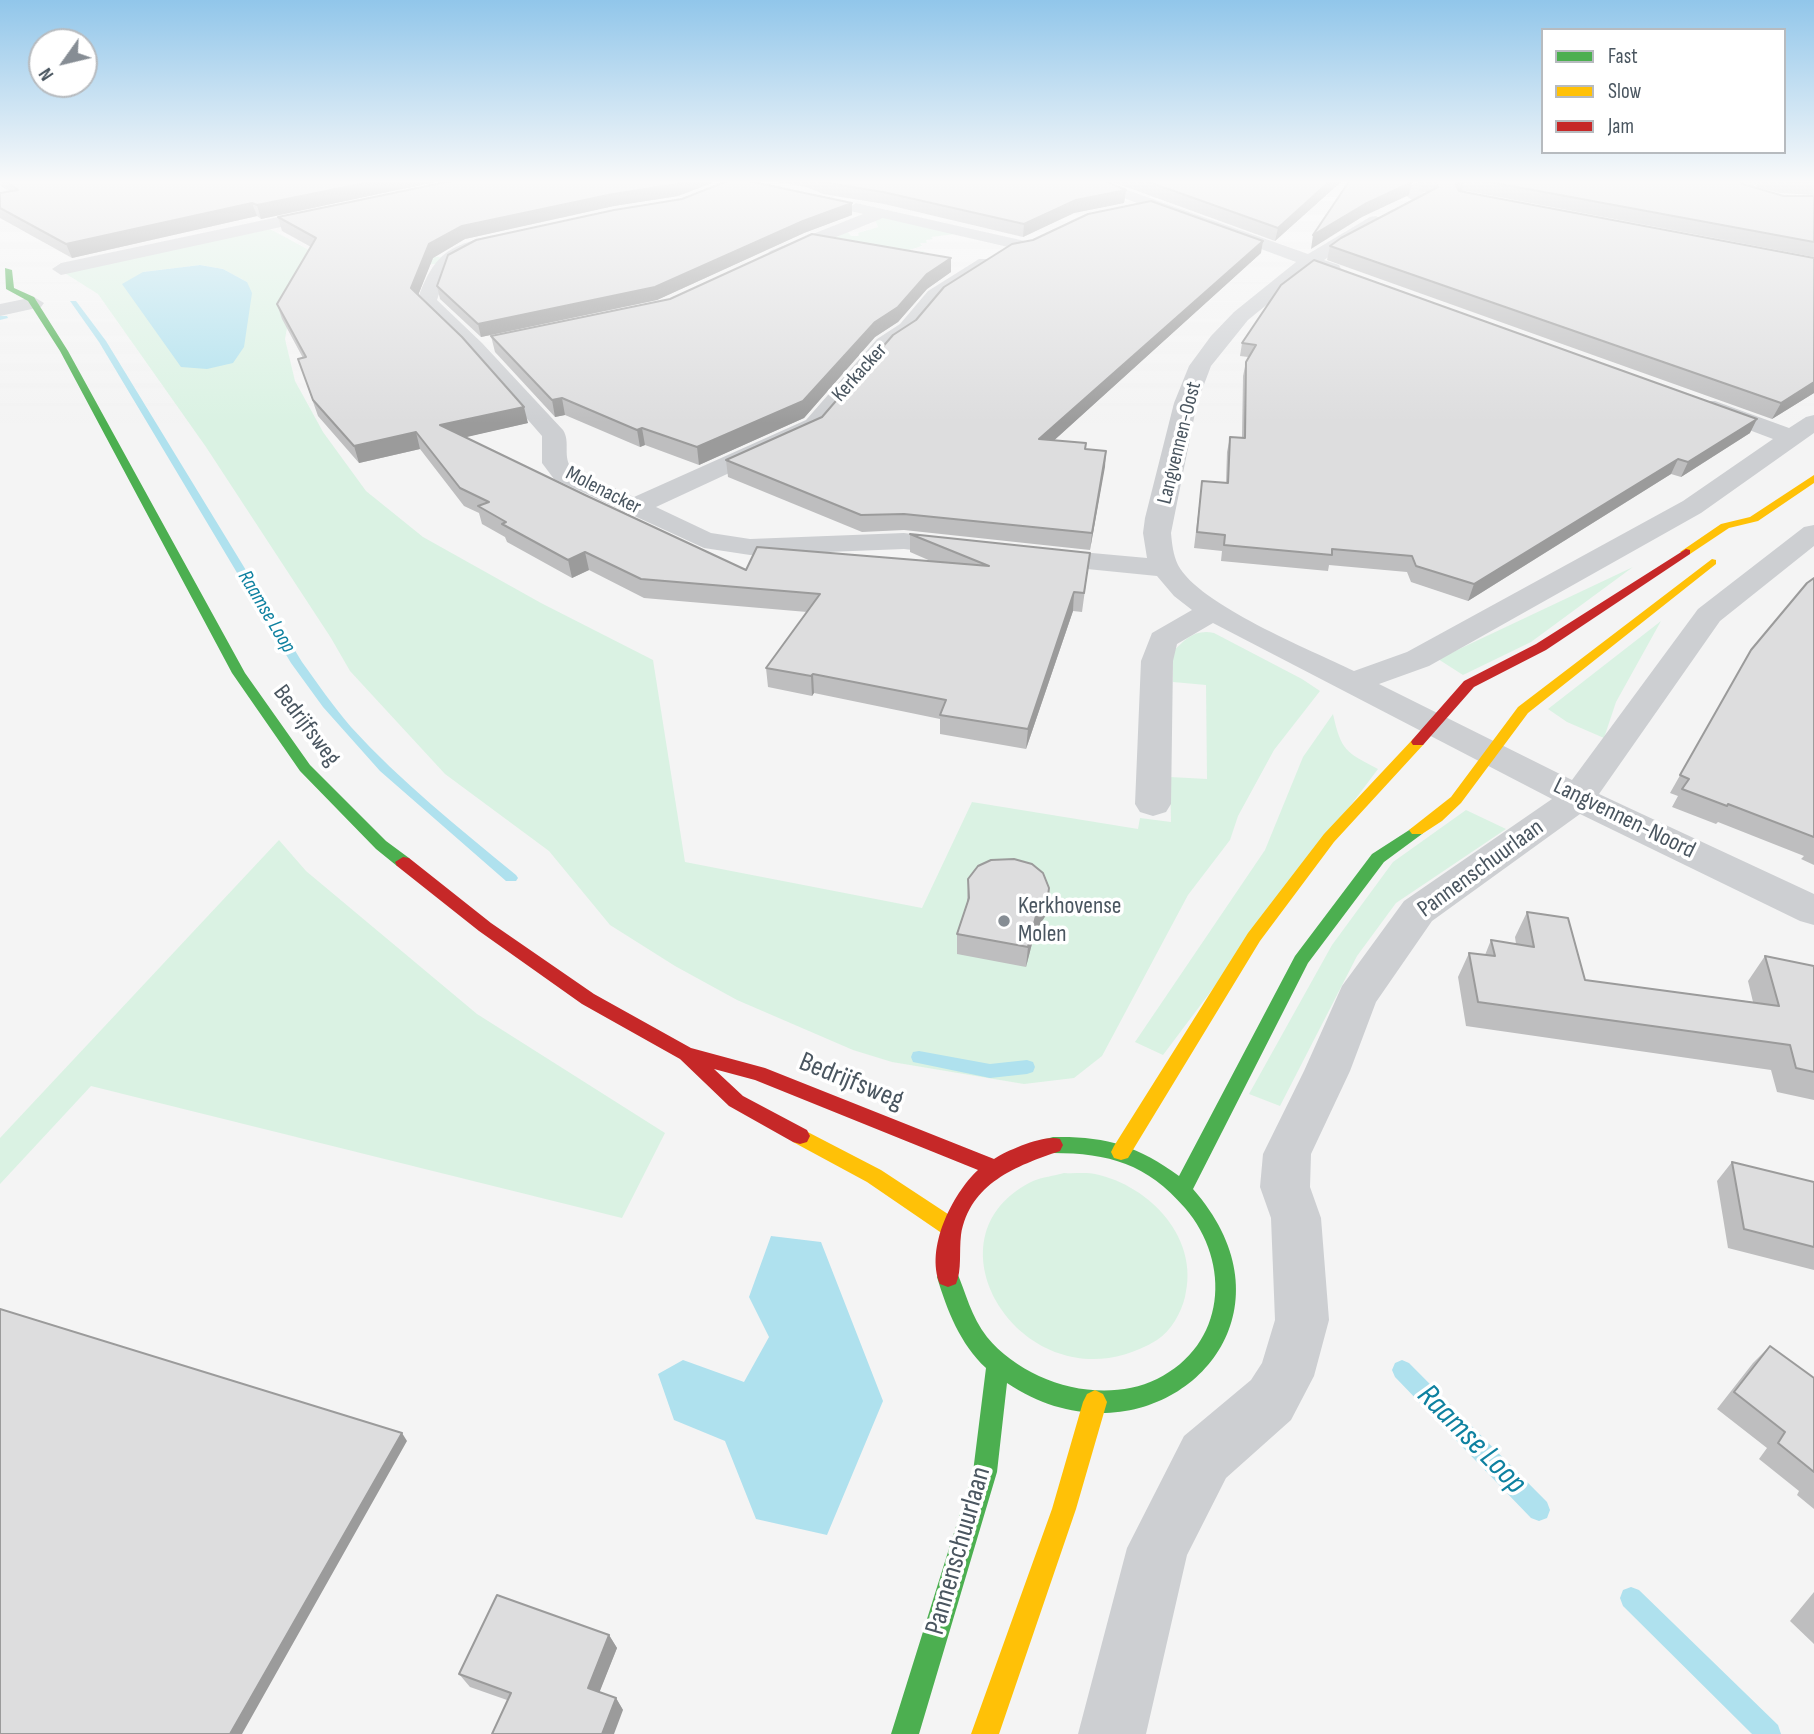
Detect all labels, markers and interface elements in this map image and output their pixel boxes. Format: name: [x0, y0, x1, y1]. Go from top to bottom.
north arrow: [28, 28, 98, 98]
legend: [1541, 28, 1786, 154]
text: Fast: [1608, 44, 1638, 69]
text: N: [34, 63, 59, 85]
text: Slow: [1608, 79, 1641, 104]
text: Jam: [1608, 114, 1634, 139]
street label: Kerkacker: [827, 338, 893, 408]
street label: Langvennen-Oost: [1153, 379, 1207, 507]
street label: Molenacker: [561, 461, 645, 521]
water label: Raamse Loop: [232, 566, 300, 658]
street label: Bedrijfsweg: [266, 680, 346, 772]
street label: Langvennen-Noord: [1548, 772, 1700, 866]
street label: Pannenschuurlaan: [1413, 814, 1549, 924]
place label: Kerkhovense Molen: [1018, 893, 1121, 949]
marker: Kerkhovense Molen: [996, 913, 1012, 929]
street label: Bedrijfsweg: [794, 1046, 908, 1118]
water label: Raamse Loop: [1408, 1377, 1534, 1503]
street label: Pannenschuurlaan: [919, 1463, 999, 1639]

